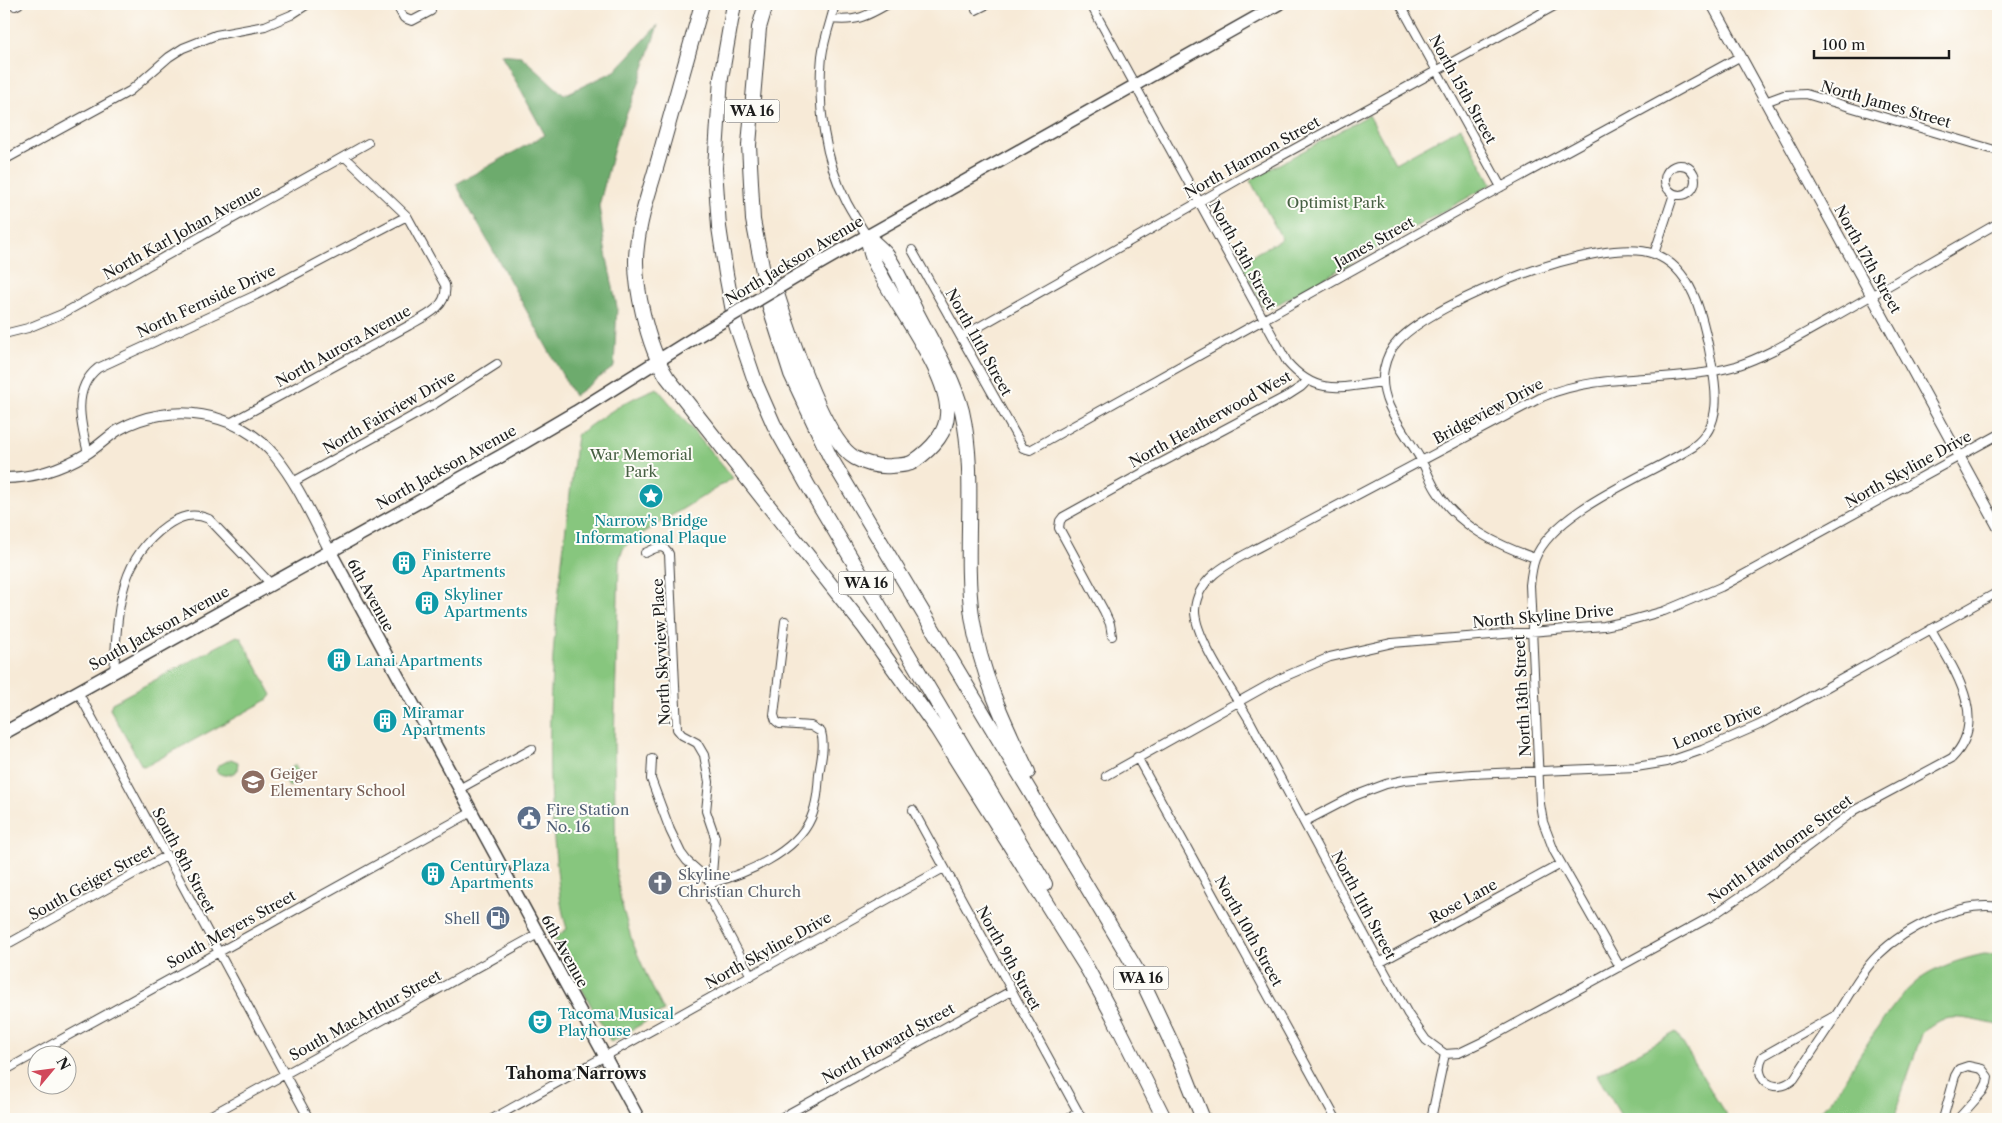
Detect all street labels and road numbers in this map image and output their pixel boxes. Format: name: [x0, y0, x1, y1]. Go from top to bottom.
street label: North 15th Street: [1425, 31, 1501, 148]
street label: North James Street: [1819, 76, 1954, 132]
road number: WA 16: [724, 100, 780, 122]
street label: North Harmon Street: [1181, 111, 1324, 202]
street label: North Karl Johan Avenue: [99, 180, 265, 284]
street label: North 13th Street: [1205, 197, 1281, 314]
street label: North 17th Street: [1830, 201, 1906, 317]
street label: North Jackson Avenue: [722, 211, 866, 309]
street label: James Street: [1329, 212, 1418, 273]
street label: North Fernside Drive: [134, 260, 278, 342]
street label: North 11th Street: [942, 285, 1017, 400]
street label: North Aurora Avenue: [272, 301, 414, 391]
street label: North Fairview Drive: [319, 366, 459, 458]
street label: North Heatherwood West: [1125, 366, 1295, 472]
street label: Bridgeview Drive: [1430, 374, 1546, 448]
street label: North Jackson Avenue: [372, 420, 520, 514]
street label: North Skyline Drive: [1841, 426, 1975, 512]
street label: 6th Avenue: [343, 555, 399, 635]
road number: WA 16: [838, 572, 894, 594]
street label: North Skyview Place: [648, 578, 674, 726]
street label: South Jackson Avenue: [86, 582, 232, 674]
street label: North Skyline Drive: [1472, 600, 1614, 632]
street label: North 13th Street: [1509, 634, 1535, 757]
street label: Lenore Drive: [1670, 699, 1764, 753]
street label: North Hawthorne Street: [1704, 790, 1856, 908]
street label: South 8th Street: [148, 804, 220, 916]
street label: South Geiger Street: [25, 839, 157, 924]
street label: North 11th Street: [1327, 848, 1401, 963]
street label: North 10th Street: [1211, 873, 1288, 990]
street label: Rose Lane: [1426, 875, 1500, 927]
street label: South Meyers Street: [163, 885, 299, 972]
street label: North 9th Street: [973, 903, 1046, 1014]
street label: North Skyline Drive: [701, 907, 835, 993]
street label: 6th Avenue: [537, 911, 593, 991]
street label: South MacArthur Street: [286, 965, 445, 1065]
road number: WA 16: [1114, 966, 1168, 990]
street label: North Howard Street: [818, 998, 958, 1087]

